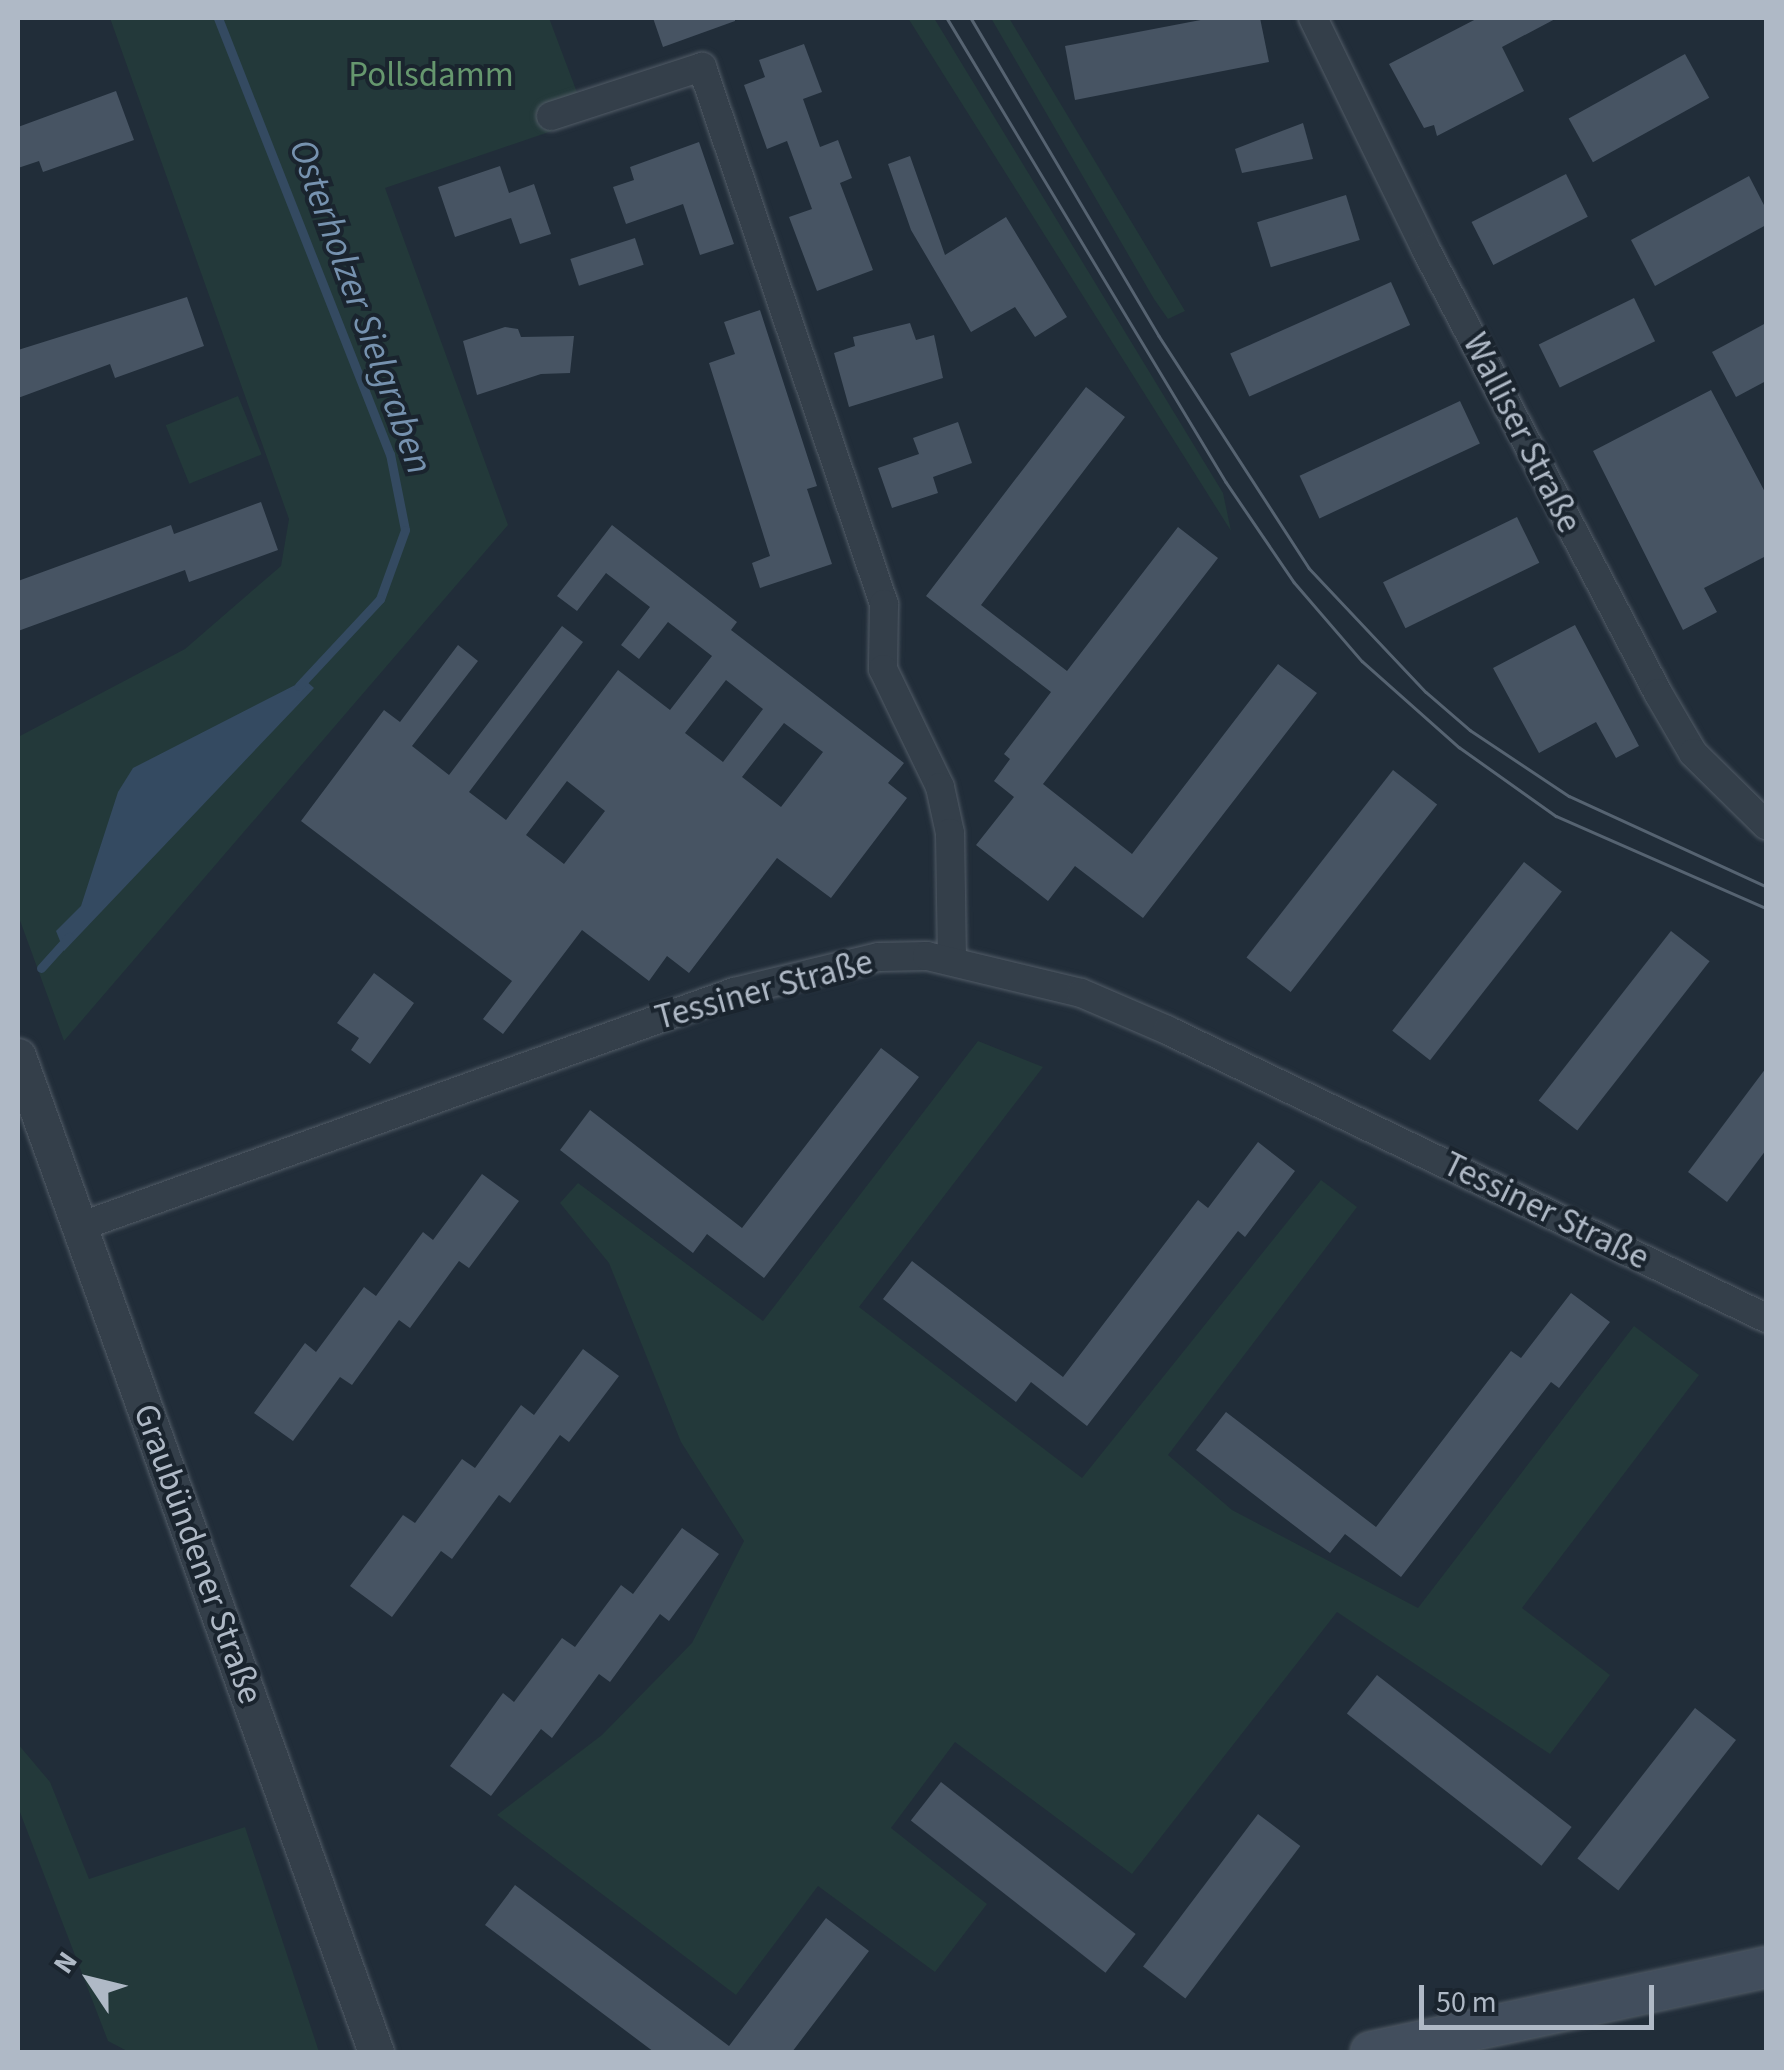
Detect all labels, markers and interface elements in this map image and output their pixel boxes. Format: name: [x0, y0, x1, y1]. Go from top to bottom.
park label: Pollsdamm: [348, 54, 514, 96]
water label: Osterholzer Sielgraben: [278, 133, 442, 481]
street label: Walliser Straße: [1454, 326, 1590, 540]
street label: Tessiner Straße: [651, 941, 877, 1039]
street label: Tessiner Straße: [1436, 1143, 1656, 1279]
street label: Graubündener Straße: [124, 1398, 272, 1710]
north arrow: [40, 1930, 140, 2030]
text: N: [44, 1944, 87, 1982]
scale bar: [1424, 1965, 1659, 2027]
text: 50 m: [1436, 1981, 1497, 2024]

